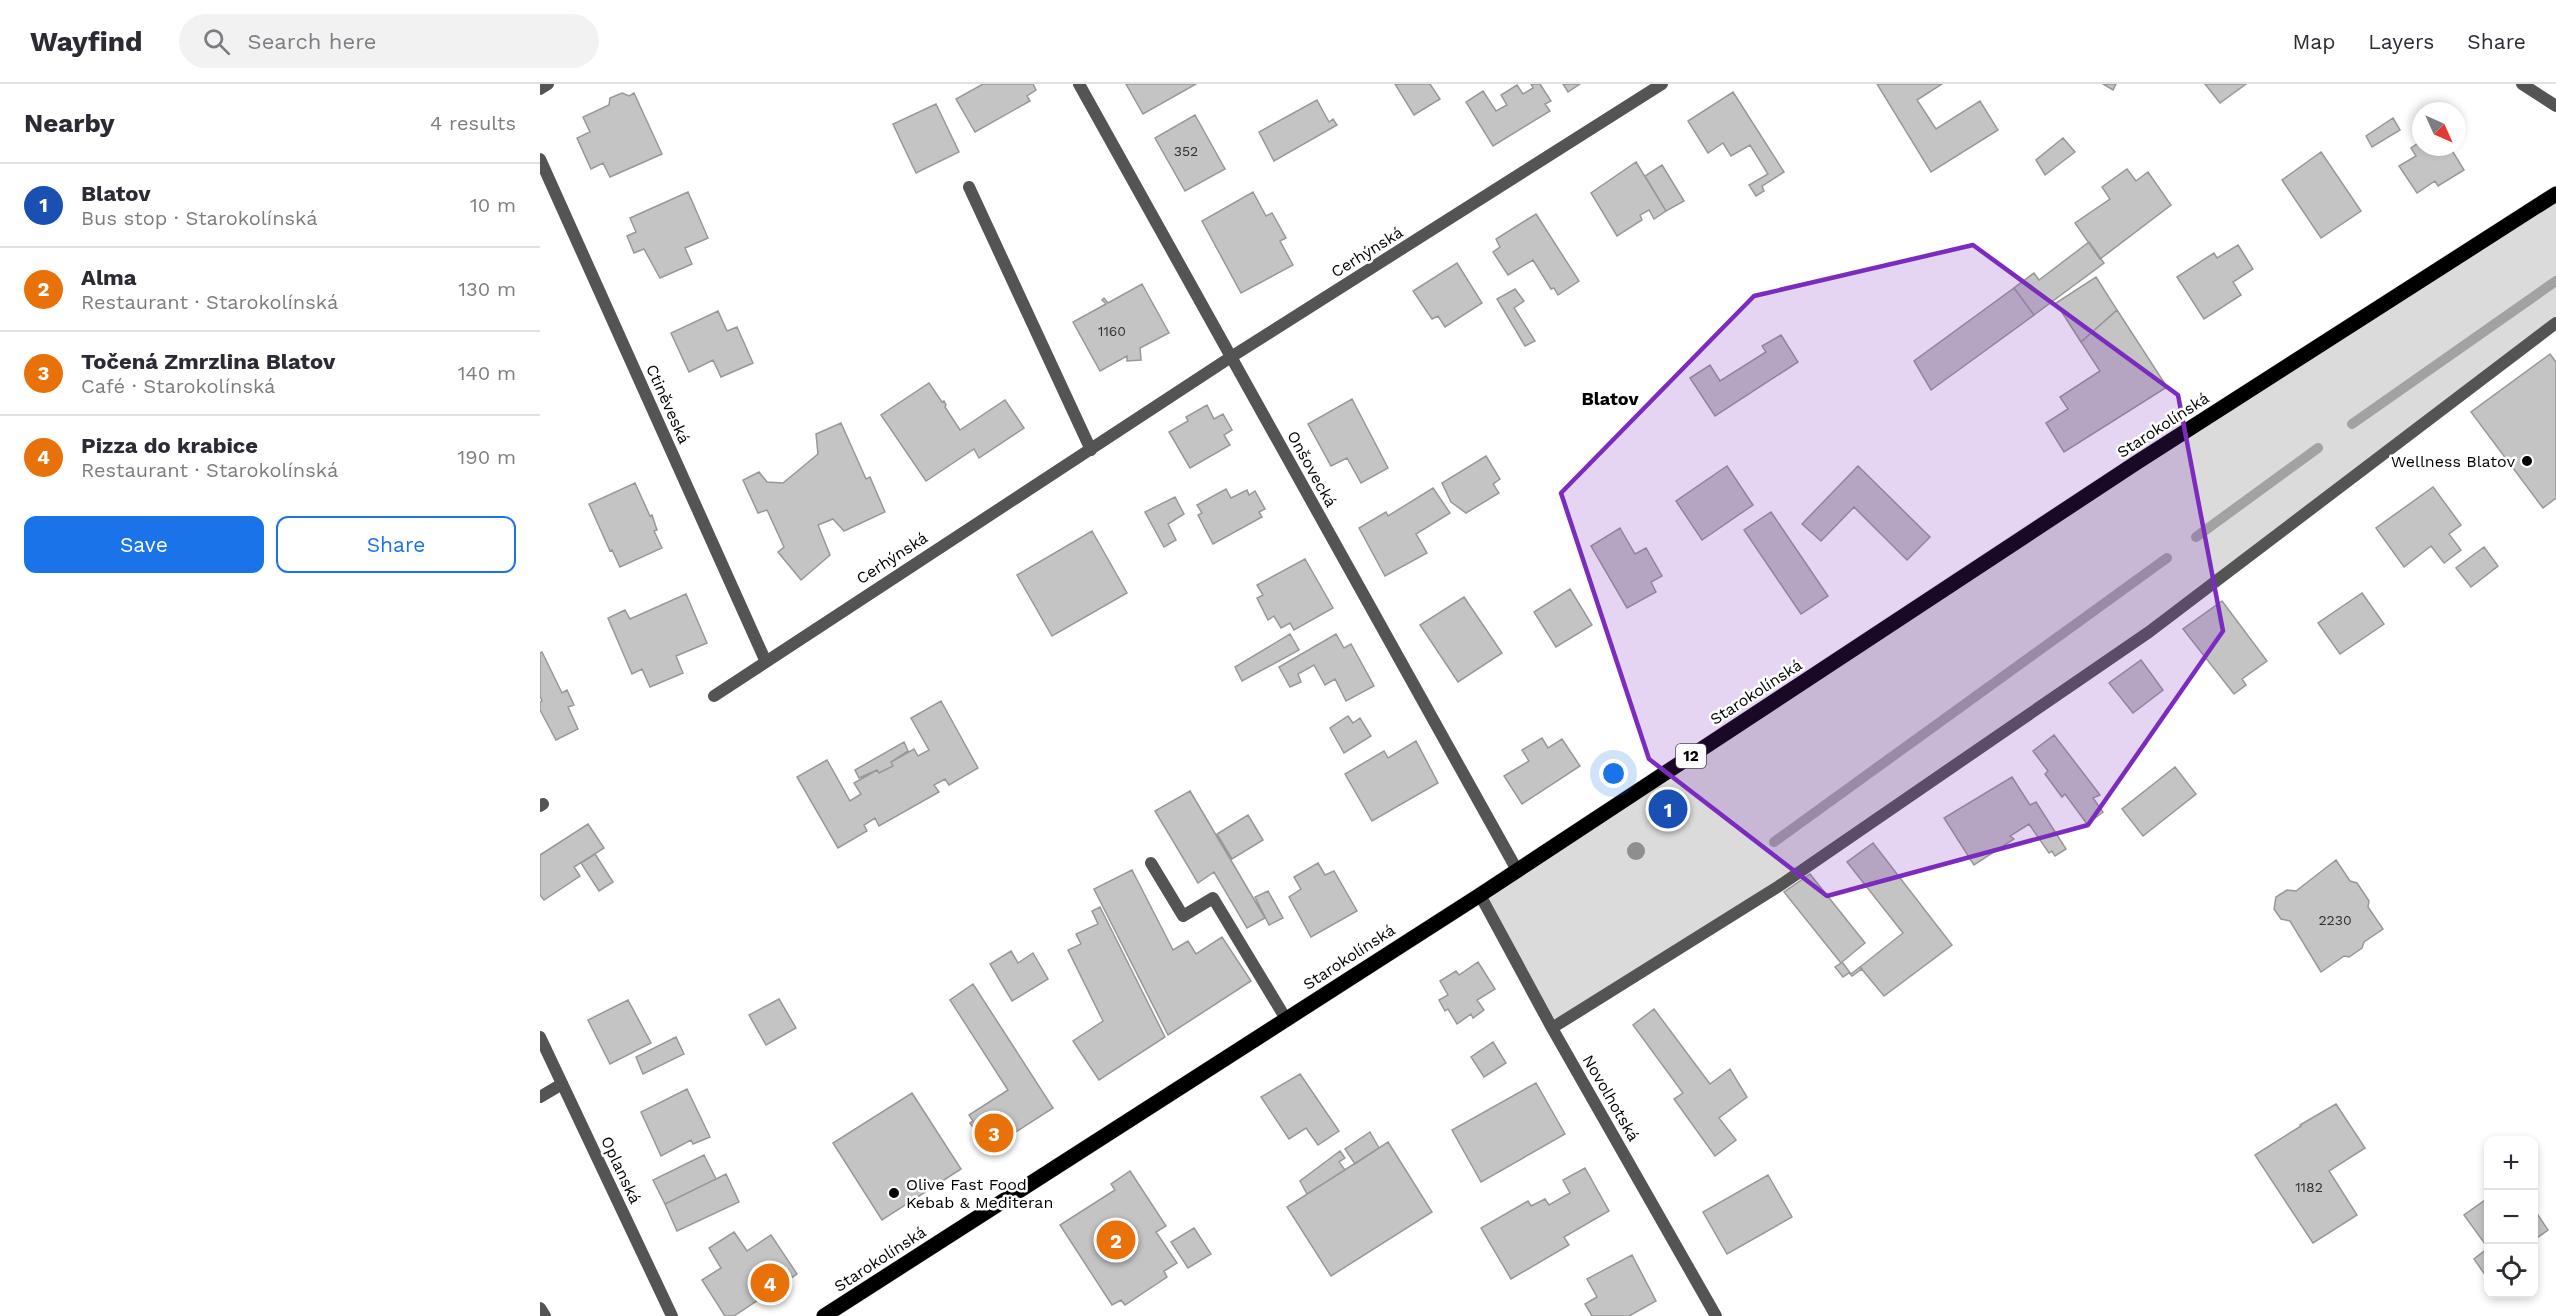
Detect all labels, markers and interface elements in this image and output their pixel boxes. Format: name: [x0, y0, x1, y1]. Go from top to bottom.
search box: [179, 14, 599, 68]
text: Wayfind: [30, 25, 143, 58]
icon: search: [200, 25, 233, 58]
text: Search here: [248, 29, 377, 54]
text: Map: [2292, 29, 2335, 54]
text: Layers: [2368, 29, 2434, 54]
text: Share: [2467, 29, 2526, 54]
north arrow: [2412, 102, 2466, 156]
text: Nearby: [24, 108, 115, 138]
text: 4 results: [430, 111, 516, 135]
house number: 352: [1174, 143, 1198, 159]
text: Blatov: [81, 181, 151, 206]
text: 1: [39, 193, 48, 217]
text: 10 m: [470, 193, 516, 217]
text: Bus stop · Starokolínská: [81, 206, 318, 230]
street label: Cerhýnská: [1328, 222, 1406, 282]
text: Alma: [81, 265, 137, 290]
text: 2: [38, 277, 49, 301]
text: 130 m: [458, 277, 516, 301]
text: Restaurant · Starokolínská: [81, 290, 338, 314]
house number: 1160: [1098, 323, 1126, 339]
text: Točená Zmrzlina Blatov: [81, 349, 335, 374]
text: 3: [38, 361, 49, 385]
text: 140 m: [458, 361, 516, 385]
street label: Ctiněveská: [642, 361, 694, 447]
text: Café · Starokolínská: [81, 374, 275, 398]
district label: Blatov: [1582, 388, 1639, 409]
street label: Starokolínská: [2113, 388, 2213, 462]
street label: Onšovecká: [1283, 428, 1341, 510]
text: Pizza do krabice: [81, 433, 258, 458]
text: 4: [37, 445, 50, 469]
text: 190 m: [458, 445, 516, 469]
place label: Wellness Blatov: [2391, 452, 2516, 471]
marker: Wellness Blatov: [2520, 454, 2534, 468]
text: Restaurant · Starokolínská: [81, 458, 338, 482]
button: Save: [24, 516, 264, 573]
button: Share: [276, 516, 516, 573]
street label: Cerhýnská: [853, 528, 931, 588]
street label: Starokolínská: [1706, 655, 1806, 729]
road number: 12: [1676, 744, 1706, 768]
your location: [1599, 759, 1628, 788]
pin: 1: [1648, 786, 1688, 832]
house number: 2230: [2318, 912, 2352, 928]
street label: Starokolínská: [1299, 920, 1399, 994]
street label: Novolhotská: [1579, 1051, 1643, 1145]
pin: 3: [974, 1110, 1014, 1156]
street label: Oplanská: [597, 1133, 645, 1207]
map controls: [2484, 1136, 2538, 1298]
button: +: [2484, 1136, 2538, 1190]
place label: Olive Fast Food Kebab & Mediteran: [906, 1175, 1053, 1212]
house number: 1182: [2295, 1179, 2323, 1195]
marker: Olive Fast Food Kebab & Mediteran: [887, 1186, 901, 1200]
button: −: [2484, 1190, 2538, 1244]
pin: 2: [1096, 1218, 1136, 1262]
street label: Starokolínská: [830, 1222, 930, 1296]
button: locate: [2484, 1244, 2538, 1298]
pin: 4: [750, 1260, 790, 1306]

